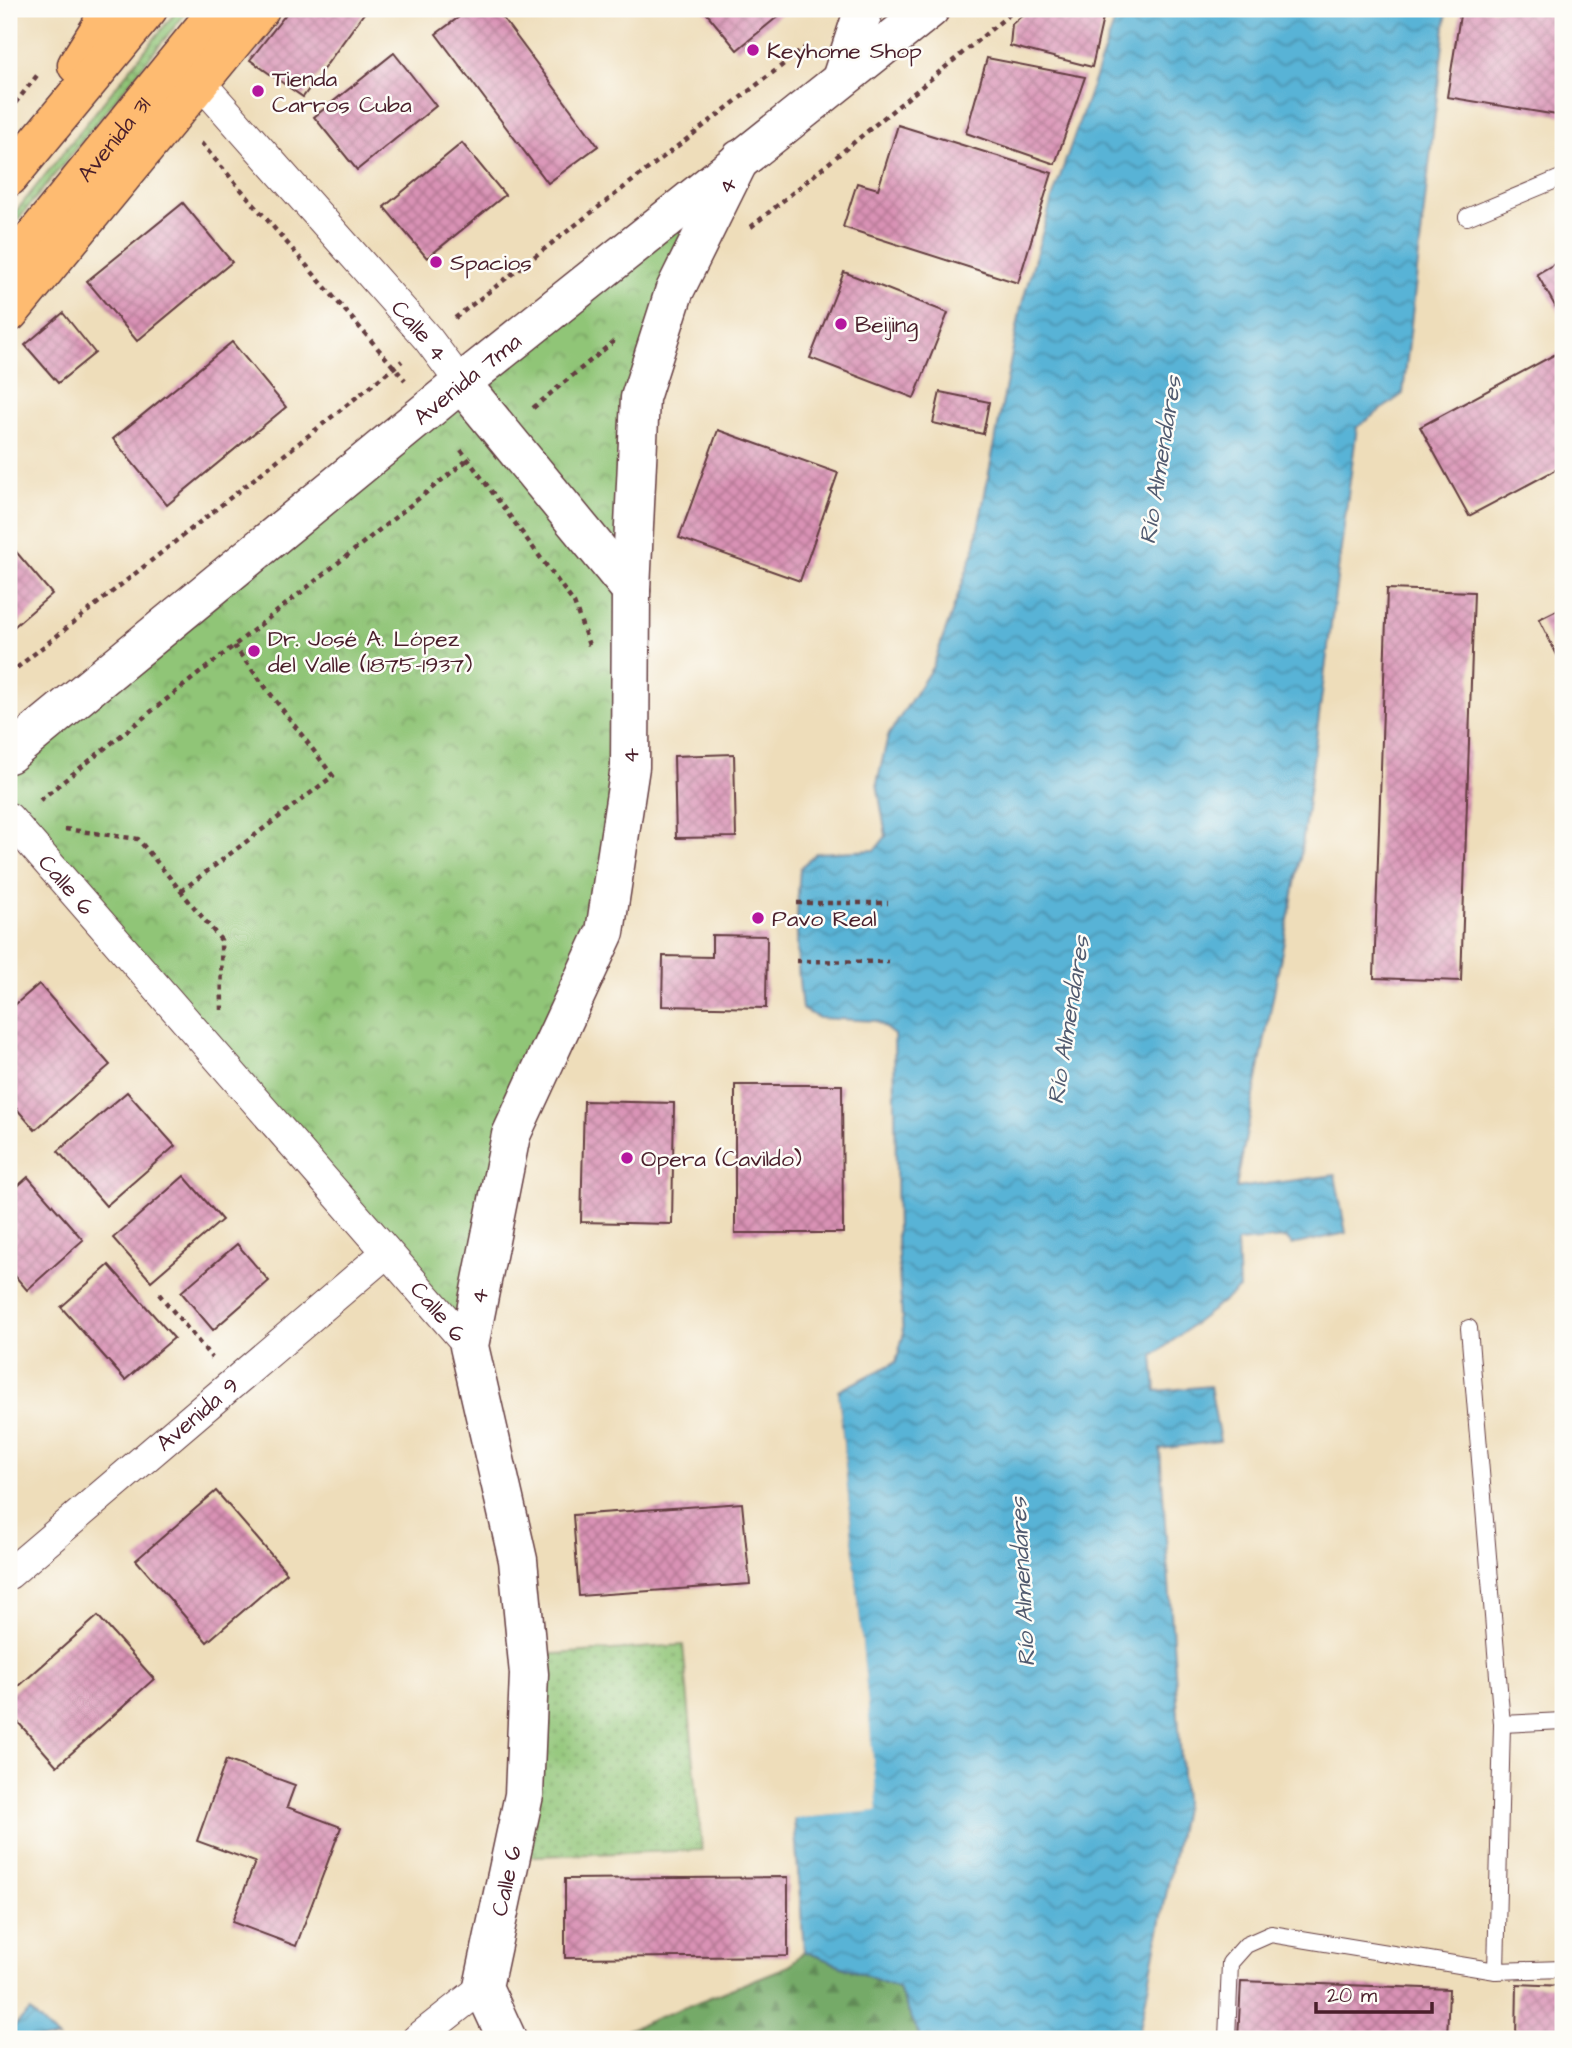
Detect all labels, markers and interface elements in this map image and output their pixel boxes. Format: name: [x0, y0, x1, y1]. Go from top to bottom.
place label: Keyhome Shop: [767, 35, 922, 68]
marker: Keyhome Shop: [745, 42, 761, 58]
place label: Tienda Carros Cuba: [272, 63, 412, 121]
marker: Tienda Carros Cuba: [250, 83, 266, 99]
street label: Avenida 31: [70, 90, 159, 189]
street label: 4: [710, 171, 746, 200]
place label: Spacios: [450, 247, 532, 279]
marker: Spacios: [428, 254, 444, 270]
street label: Calle 4: [384, 293, 455, 369]
place label: Beijing: [855, 309, 918, 342]
marker: Beijing: [833, 316, 849, 332]
street label: Avenida 7ma: [407, 326, 529, 433]
water label: Río Almendares: [1131, 372, 1191, 546]
place label: Dr. José A. López del Valle (1875-1937): [268, 623, 472, 681]
marker: Dr. José A. López del Valle (1875-1937): [246, 643, 262, 659]
street label: 4: [615, 747, 647, 763]
street label: Calle 6: [31, 848, 102, 922]
place label: Pavo Real: [772, 903, 877, 935]
marker: Pavo Real: [750, 910, 766, 926]
water label: Río Almendares: [1039, 932, 1099, 1106]
place label: Opera (Cavildo): [641, 1143, 802, 1175]
marker: Opera (Cavildo): [619, 1150, 635, 1166]
street label: Calle 6: [402, 1274, 473, 1349]
street label: 4: [463, 1285, 497, 1307]
street label: Avenida 9: [149, 1370, 246, 1459]
water label: Río Almendares: [1001, 1494, 1044, 1667]
street label: Calle 6: [484, 1843, 530, 1919]
scale bar: [1316, 1971, 1432, 2015]
text: 20 m: [1327, 1981, 1378, 2010]

